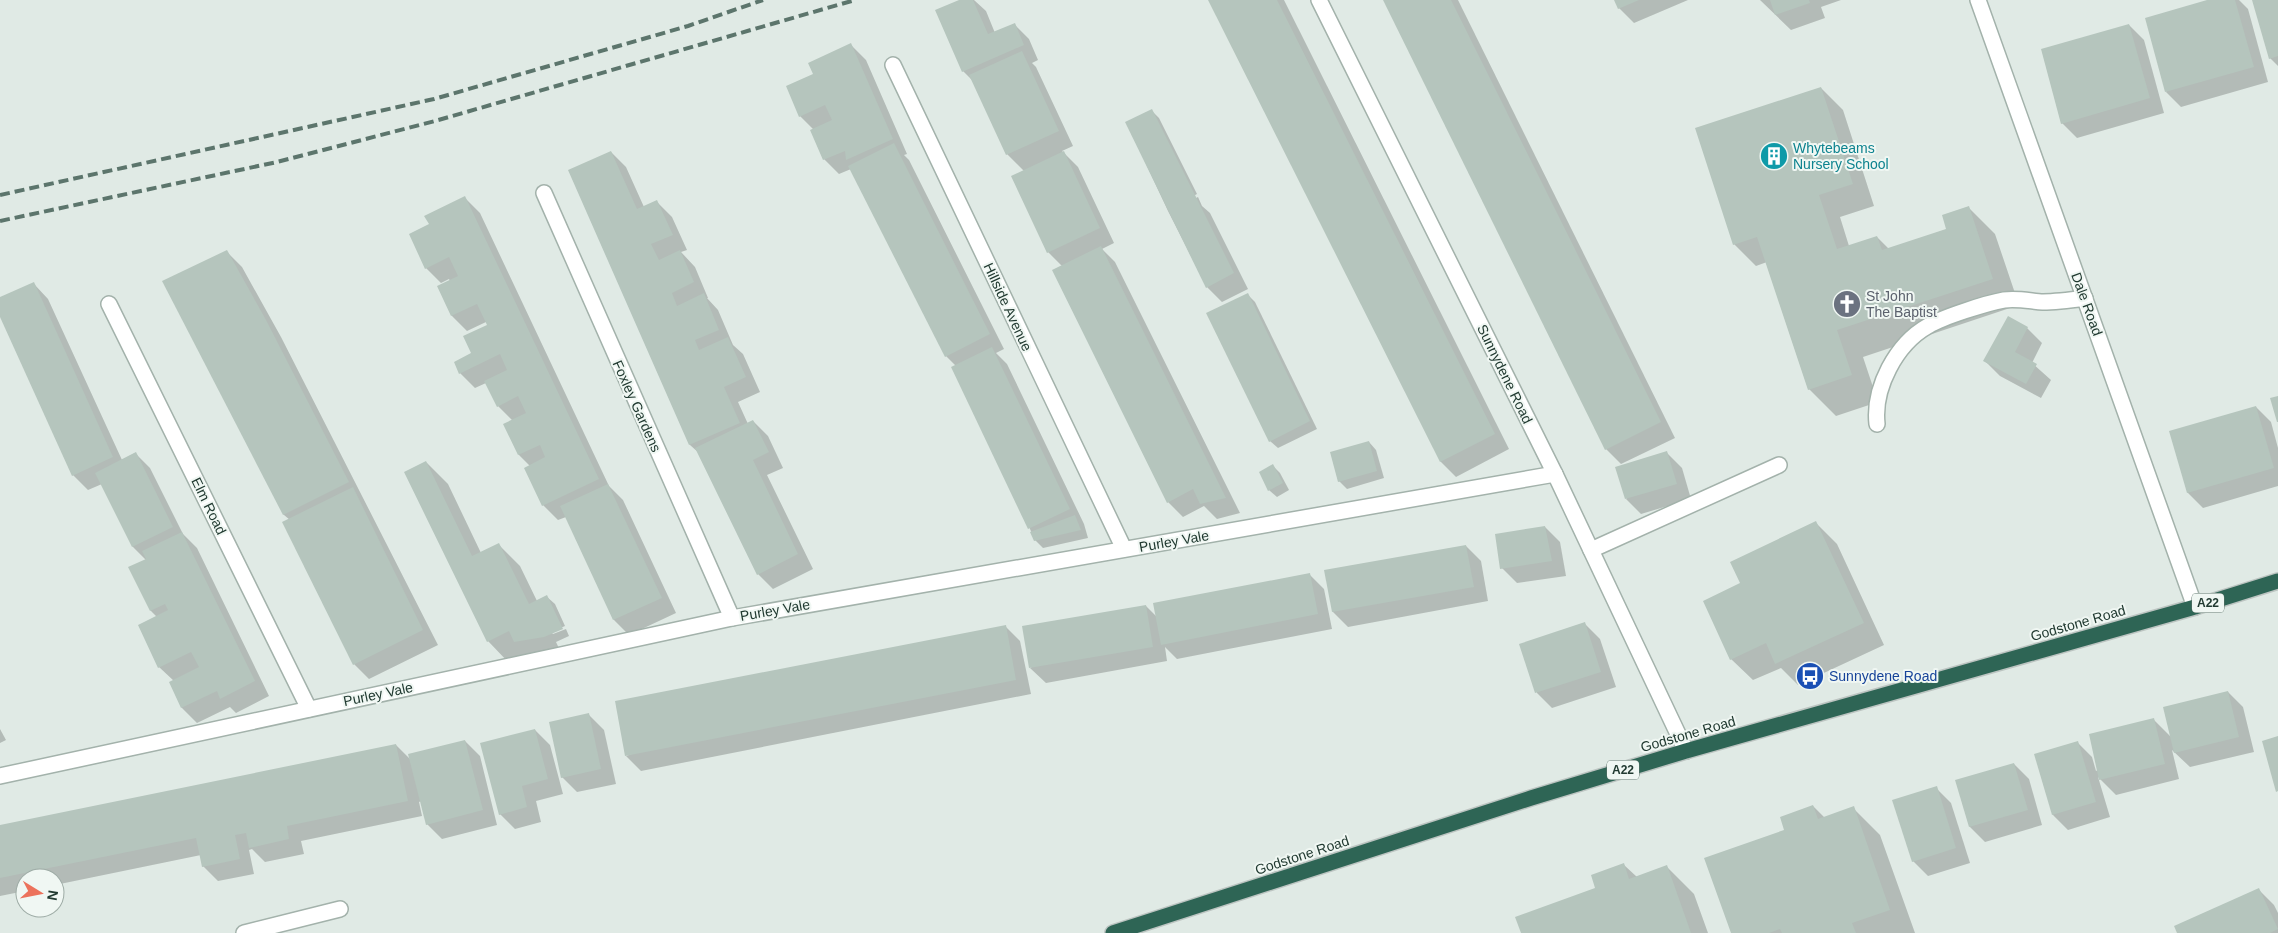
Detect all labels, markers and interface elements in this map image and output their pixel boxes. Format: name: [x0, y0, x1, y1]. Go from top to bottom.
place label: Whytebeams Nursery School: [1793, 140, 1889, 172]
building icon: Whytebeams Nursery School: [1759, 141, 1789, 171]
street label: Hillside Avenue: [981, 260, 1036, 354]
street label: Dale Road: [2068, 270, 2106, 338]
place label: St John The Baptist: [1866, 288, 1937, 320]
church icon: St John The Baptist: [1832, 289, 1862, 319]
street label: Sunnydene Road: [1474, 322, 1536, 426]
street label: Foxley Gardens: [610, 358, 664, 454]
street label: Elm Road: [188, 475, 230, 537]
street label: Purley Vale: [1138, 527, 1210, 555]
road number: A22: [2192, 594, 2224, 612]
street label: Purley Vale: [739, 596, 811, 624]
street label: Godstone Road: [2029, 602, 2127, 644]
bus stop icon: Sunnydene Road: [1795, 661, 1825, 691]
place label: Sunnydene Road: [1829, 668, 1937, 684]
street label: Purley Vale: [342, 679, 414, 709]
street label: Godstone Road: [1639, 713, 1737, 755]
road number: A22: [1607, 760, 1639, 780]
street label: Godstone Road: [1253, 832, 1351, 878]
north arrow: [15, 868, 65, 918]
text: N: [44, 889, 62, 902]

